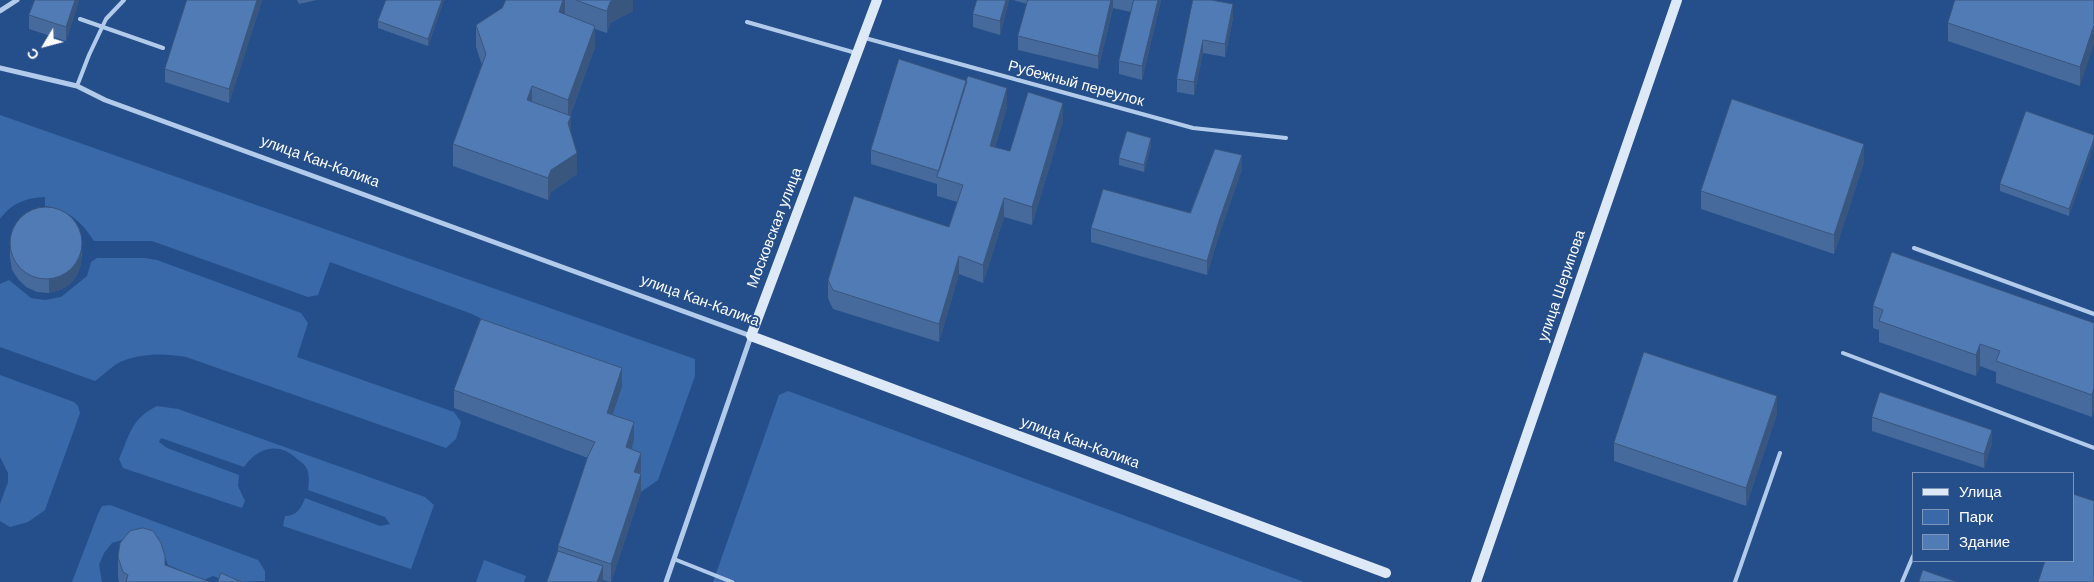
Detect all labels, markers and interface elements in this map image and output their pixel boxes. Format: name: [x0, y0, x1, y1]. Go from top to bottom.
north arrow: [20, 20, 70, 70]
text: С: [24, 45, 42, 63]
street label: Рубежный переулок: [1006, 57, 1146, 111]
street label: улица Кан-Калика: [258, 132, 382, 192]
street label: Московская улица: [744, 165, 806, 291]
street label: улица Шерипова: [1534, 228, 1590, 344]
street label: улица Кан-Калика: [638, 271, 762, 331]
street label: улица Кан-Калика: [1018, 413, 1142, 473]
legend: [1912, 472, 2074, 562]
text: Улица: [1959, 483, 2002, 500]
text: Парк: [1959, 508, 1993, 525]
text: Здание: [1959, 533, 2010, 550]

